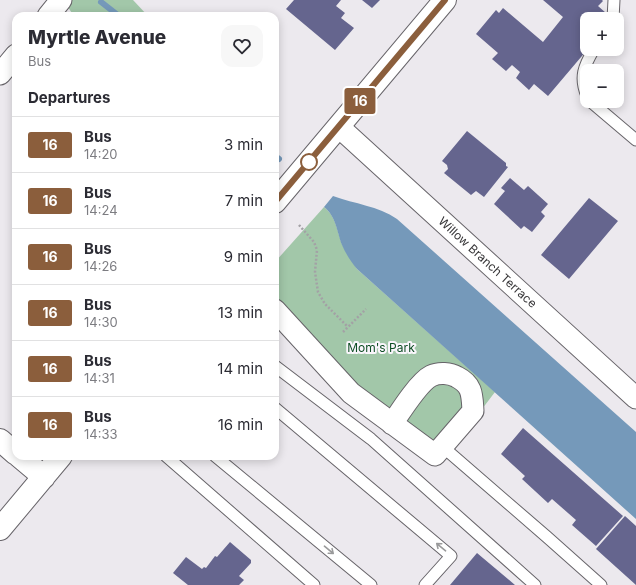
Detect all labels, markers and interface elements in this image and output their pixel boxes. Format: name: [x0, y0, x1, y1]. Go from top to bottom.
map controls: [580, 12, 624, 108]
button: +: [580, 12, 624, 56]
button: heart: [221, 25, 263, 67]
text: Myrtle Avenue: [28, 26, 166, 49]
text: Bus: [28, 53, 51, 69]
button: −: [580, 64, 624, 108]
text: Departures: [28, 88, 110, 107]
line badge: 16: [342, 88, 378, 114]
text: 16: [352, 92, 368, 109]
text: Bus: [84, 127, 112, 146]
text: 3 min: [224, 135, 263, 154]
text: 16: [42, 136, 58, 153]
text: 14:20: [84, 146, 118, 162]
unlabelled marker: [300, 153, 318, 171]
text: Bus: [84, 183, 112, 202]
text: 7 min: [225, 191, 263, 210]
text: 16: [42, 192, 58, 209]
text: 14:24: [84, 202, 118, 218]
street label: Willow Branch Terrace: [435, 213, 540, 311]
text: Bus: [84, 239, 112, 258]
text: 9 min: [224, 247, 263, 266]
text: 16: [42, 248, 58, 265]
text: 14:26: [84, 258, 117, 274]
text: Bus: [84, 295, 112, 314]
text: 13 min: [218, 303, 263, 322]
text: 16: [42, 304, 58, 321]
text: 14:30: [84, 314, 118, 330]
park label: Mom's Park: [347, 340, 415, 355]
text: Bus: [84, 351, 112, 370]
text: 14 min: [217, 359, 263, 378]
text: 16: [42, 360, 58, 377]
text: 14:31: [84, 370, 115, 386]
text: Bus: [84, 407, 112, 426]
text: 16 min: [218, 415, 263, 434]
text: 16: [42, 416, 58, 433]
text: 14:33: [84, 426, 118, 442]
one-way arrow: [435, 542, 446, 551]
one-way arrow: [324, 546, 335, 555]

